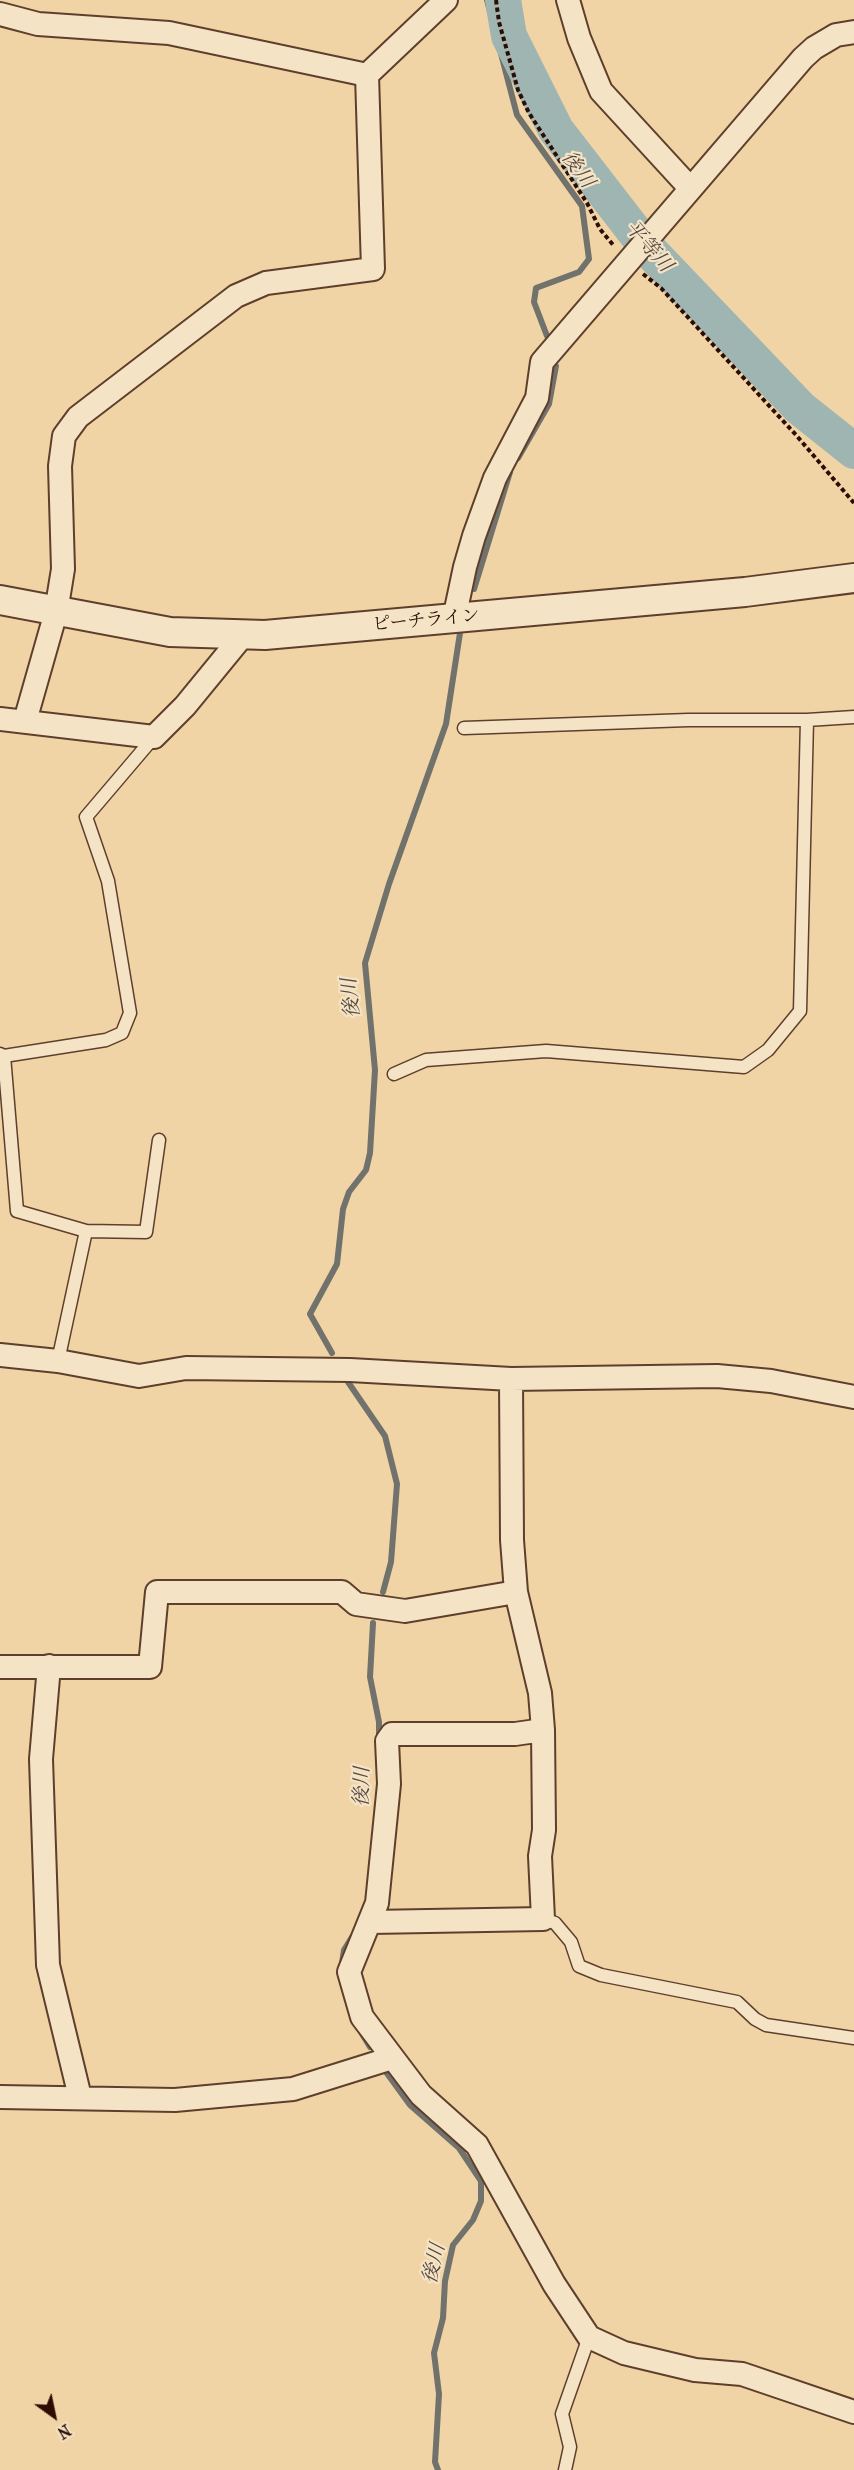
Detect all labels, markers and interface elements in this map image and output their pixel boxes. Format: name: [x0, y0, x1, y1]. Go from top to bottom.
water label: 後川: [556, 147, 598, 193]
water label: 平等川: [619, 216, 677, 278]
street label: ピーチライン: [372, 606, 480, 636]
water label: 後川: [338, 977, 366, 1019]
water label: 後川: [351, 1767, 375, 1807]
water label: 後川: [419, 2242, 451, 2286]
north arrow: [24, 2386, 84, 2446]
text: N: [54, 2420, 74, 2443]

